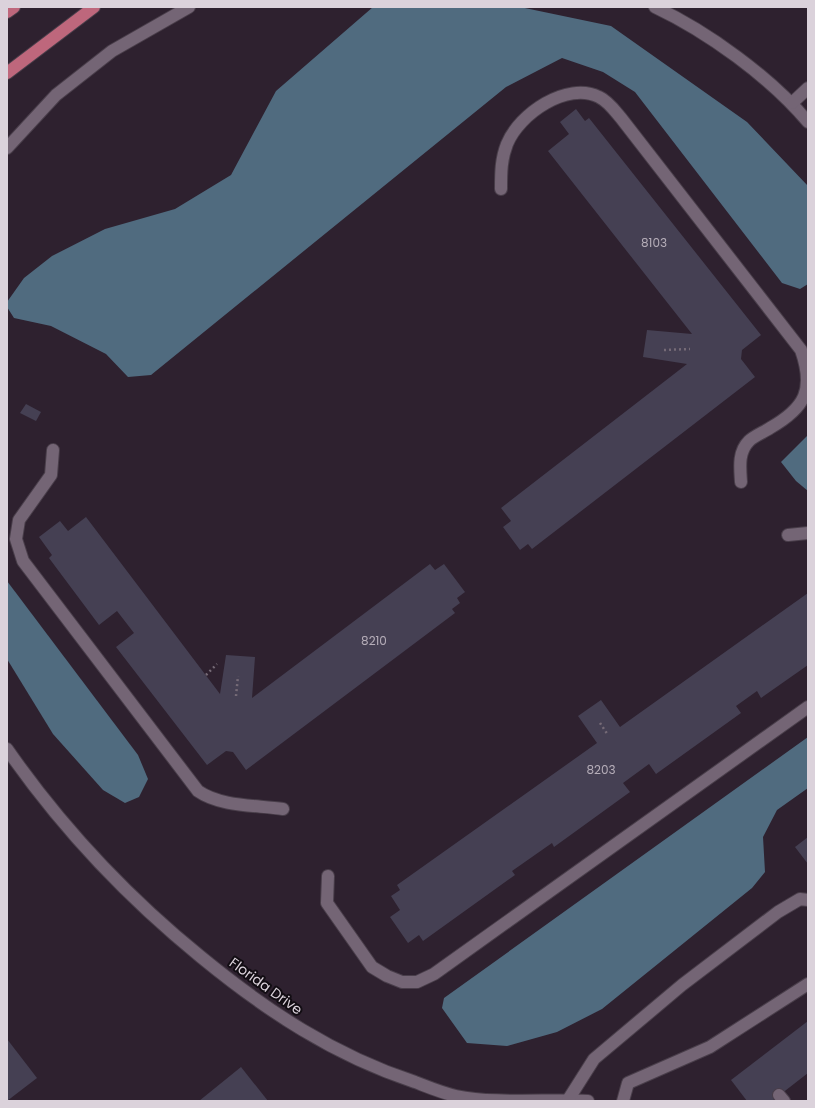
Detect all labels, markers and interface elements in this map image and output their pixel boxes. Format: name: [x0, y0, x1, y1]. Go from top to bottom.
house number: 8103: [641, 234, 667, 251]
house number: 8210: [361, 632, 387, 649]
house number: 8203: [586, 761, 616, 778]
street label: Florida Drive: [225, 953, 307, 1020]

